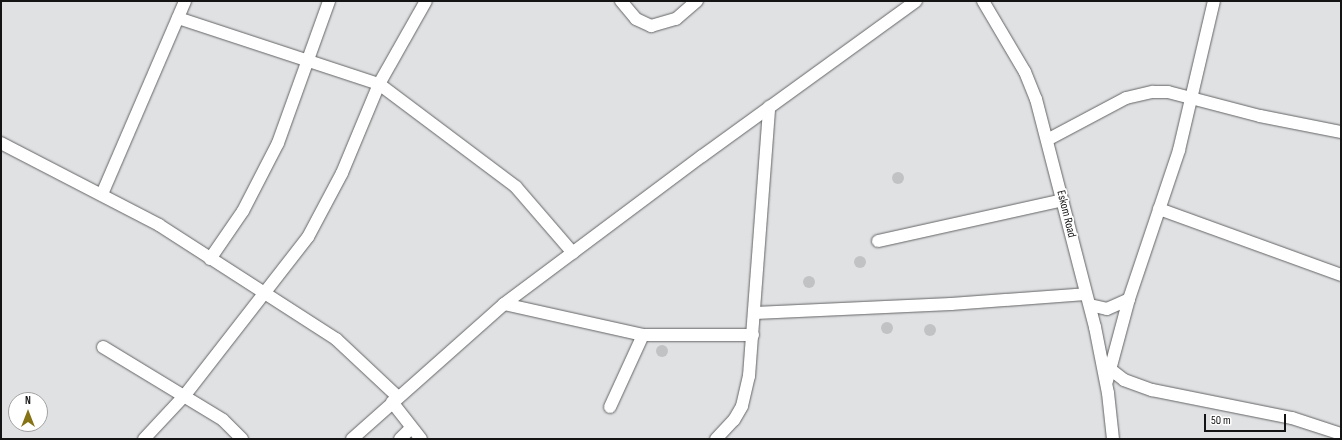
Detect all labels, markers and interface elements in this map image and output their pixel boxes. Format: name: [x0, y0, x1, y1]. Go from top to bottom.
street label: Eskom Road: [1053, 189, 1079, 239]
north arrow: [8, 392, 48, 432]
text: N: [25, 394, 31, 407]
scale bar: [1206, 406, 1288, 432]
text: 50 m: [1211, 413, 1231, 428]

